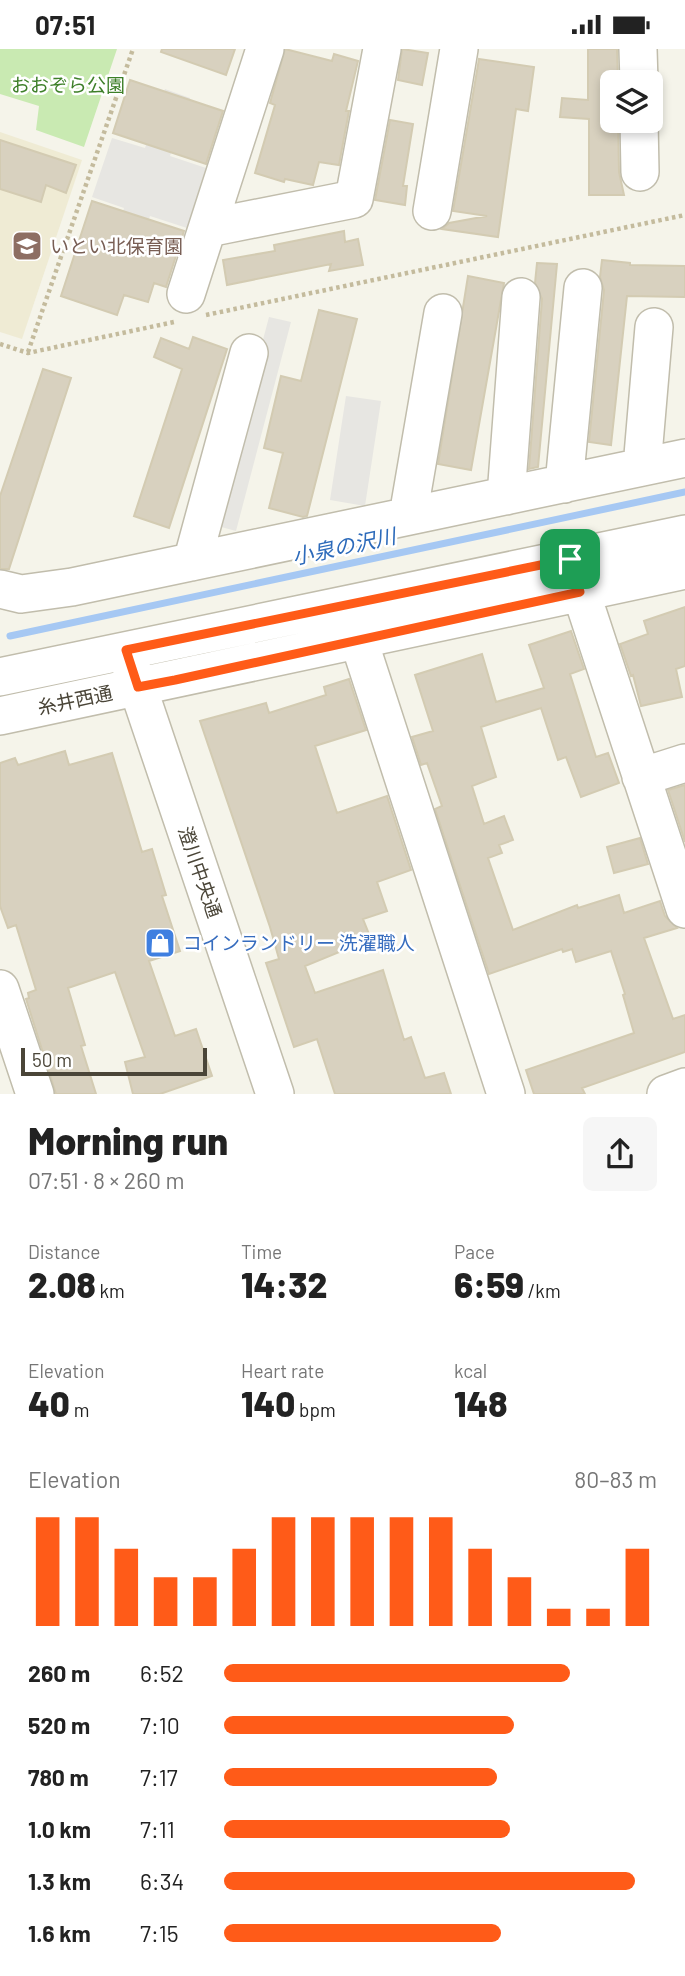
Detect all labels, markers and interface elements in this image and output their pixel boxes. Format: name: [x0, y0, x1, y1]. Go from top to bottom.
text: 07:51: [35, 9, 95, 40]
map controls: [600, 70, 663, 133]
button: layers: [600, 70, 663, 133]
park label: おおぞら公園: [11, 73, 125, 96]
school or university icon: いとい北保育園: [10, 229, 44, 263]
place label: いとい北保育園: [50, 234, 183, 257]
water label: 小泉の沢川: [290, 522, 400, 569]
pin: [540, 529, 600, 589]
icon: arrive: [551, 540, 589, 578]
street label: 糸井西通: [35, 680, 114, 719]
street label: 澄川中央通: [174, 823, 227, 921]
shop icon: コインランドリー 洗濯職人: [143, 926, 177, 960]
place label: コインランドリー 洗濯職人: [183, 931, 415, 954]
scale bar: [21, 1045, 206, 1077]
text: 50 m: [32, 1048, 72, 1071]
text: Morning run: [28, 1117, 228, 1163]
button: share: [583, 1117, 657, 1191]
text: 07:51 · 8 × 260 m: [28, 1166, 185, 1194]
text: Distance: [28, 1240, 100, 1263]
text: Time: [241, 1240, 282, 1263]
text: Pace: [454, 1240, 495, 1263]
text: 2.08: [28, 1263, 96, 1305]
text: 14:32: [241, 1263, 327, 1305]
text: 6:59: [454, 1263, 524, 1305]
text: km: [96, 1279, 125, 1302]
text: /km: [524, 1279, 561, 1302]
text: Elevation: [28, 1359, 105, 1382]
text: Heart rate: [241, 1359, 324, 1382]
text: kcal: [454, 1359, 487, 1382]
text: 40: [28, 1382, 70, 1424]
text: 140: [241, 1382, 295, 1424]
text: 148: [454, 1382, 507, 1424]
text: m: [70, 1398, 89, 1421]
text: bpm: [295, 1398, 336, 1421]
text: Elevation: [28, 1465, 121, 1493]
text: 80–83 m: [574, 1465, 657, 1493]
text: 260 m: [28, 1659, 90, 1687]
text: 6:52: [140, 1659, 184, 1687]
text: 520 m: [28, 1711, 90, 1739]
text: 7:10: [140, 1711, 180, 1739]
text: 780 m: [28, 1763, 89, 1791]
text: 7:17: [140, 1763, 178, 1791]
text: 1.0 km: [28, 1815, 91, 1843]
text: 7:11: [140, 1815, 175, 1843]
text: 1.3 km: [28, 1867, 91, 1895]
text: 6:34: [140, 1867, 184, 1895]
text: 1.6 km: [28, 1919, 91, 1947]
text: 7:15: [140, 1919, 179, 1947]

